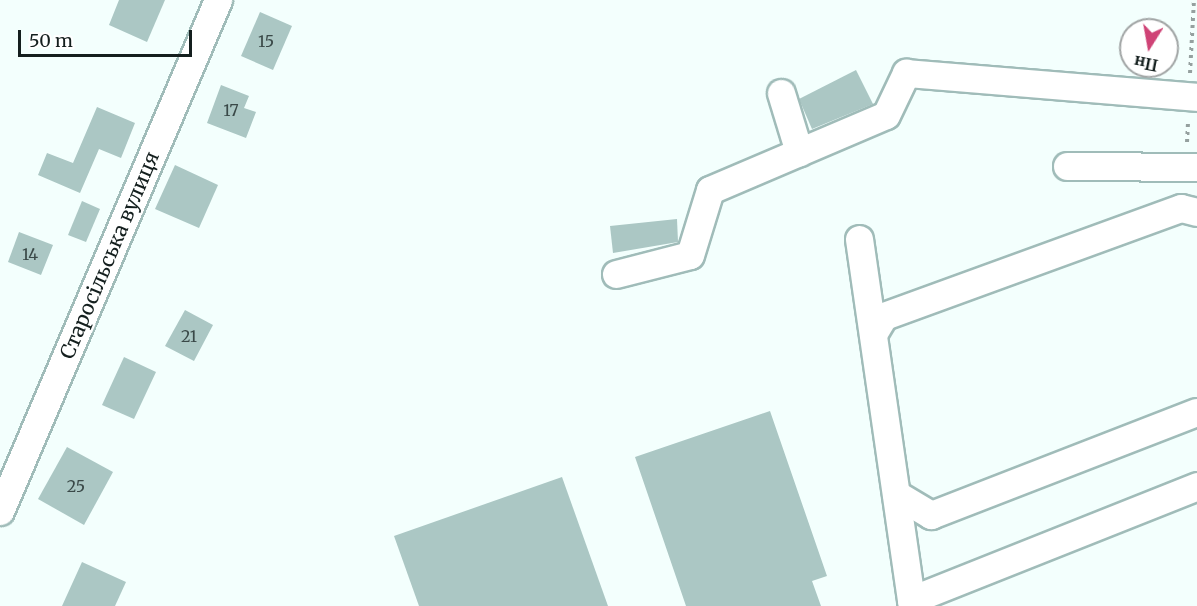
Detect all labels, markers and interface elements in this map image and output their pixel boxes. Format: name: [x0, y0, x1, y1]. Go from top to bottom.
scale bar: [21, 18, 195, 56]
north arrow: [1119, 18, 1179, 78]
text: 50 m: [29, 29, 73, 52]
house number: 15: [258, 31, 274, 51]
text: Пн: [1132, 52, 1160, 76]
house number: 17: [223, 100, 239, 120]
street label: Старосільська вулиця: [54, 148, 164, 362]
house number: 14: [22, 244, 38, 264]
house number: 21: [181, 326, 197, 346]
house number: 25: [67, 476, 85, 496]

